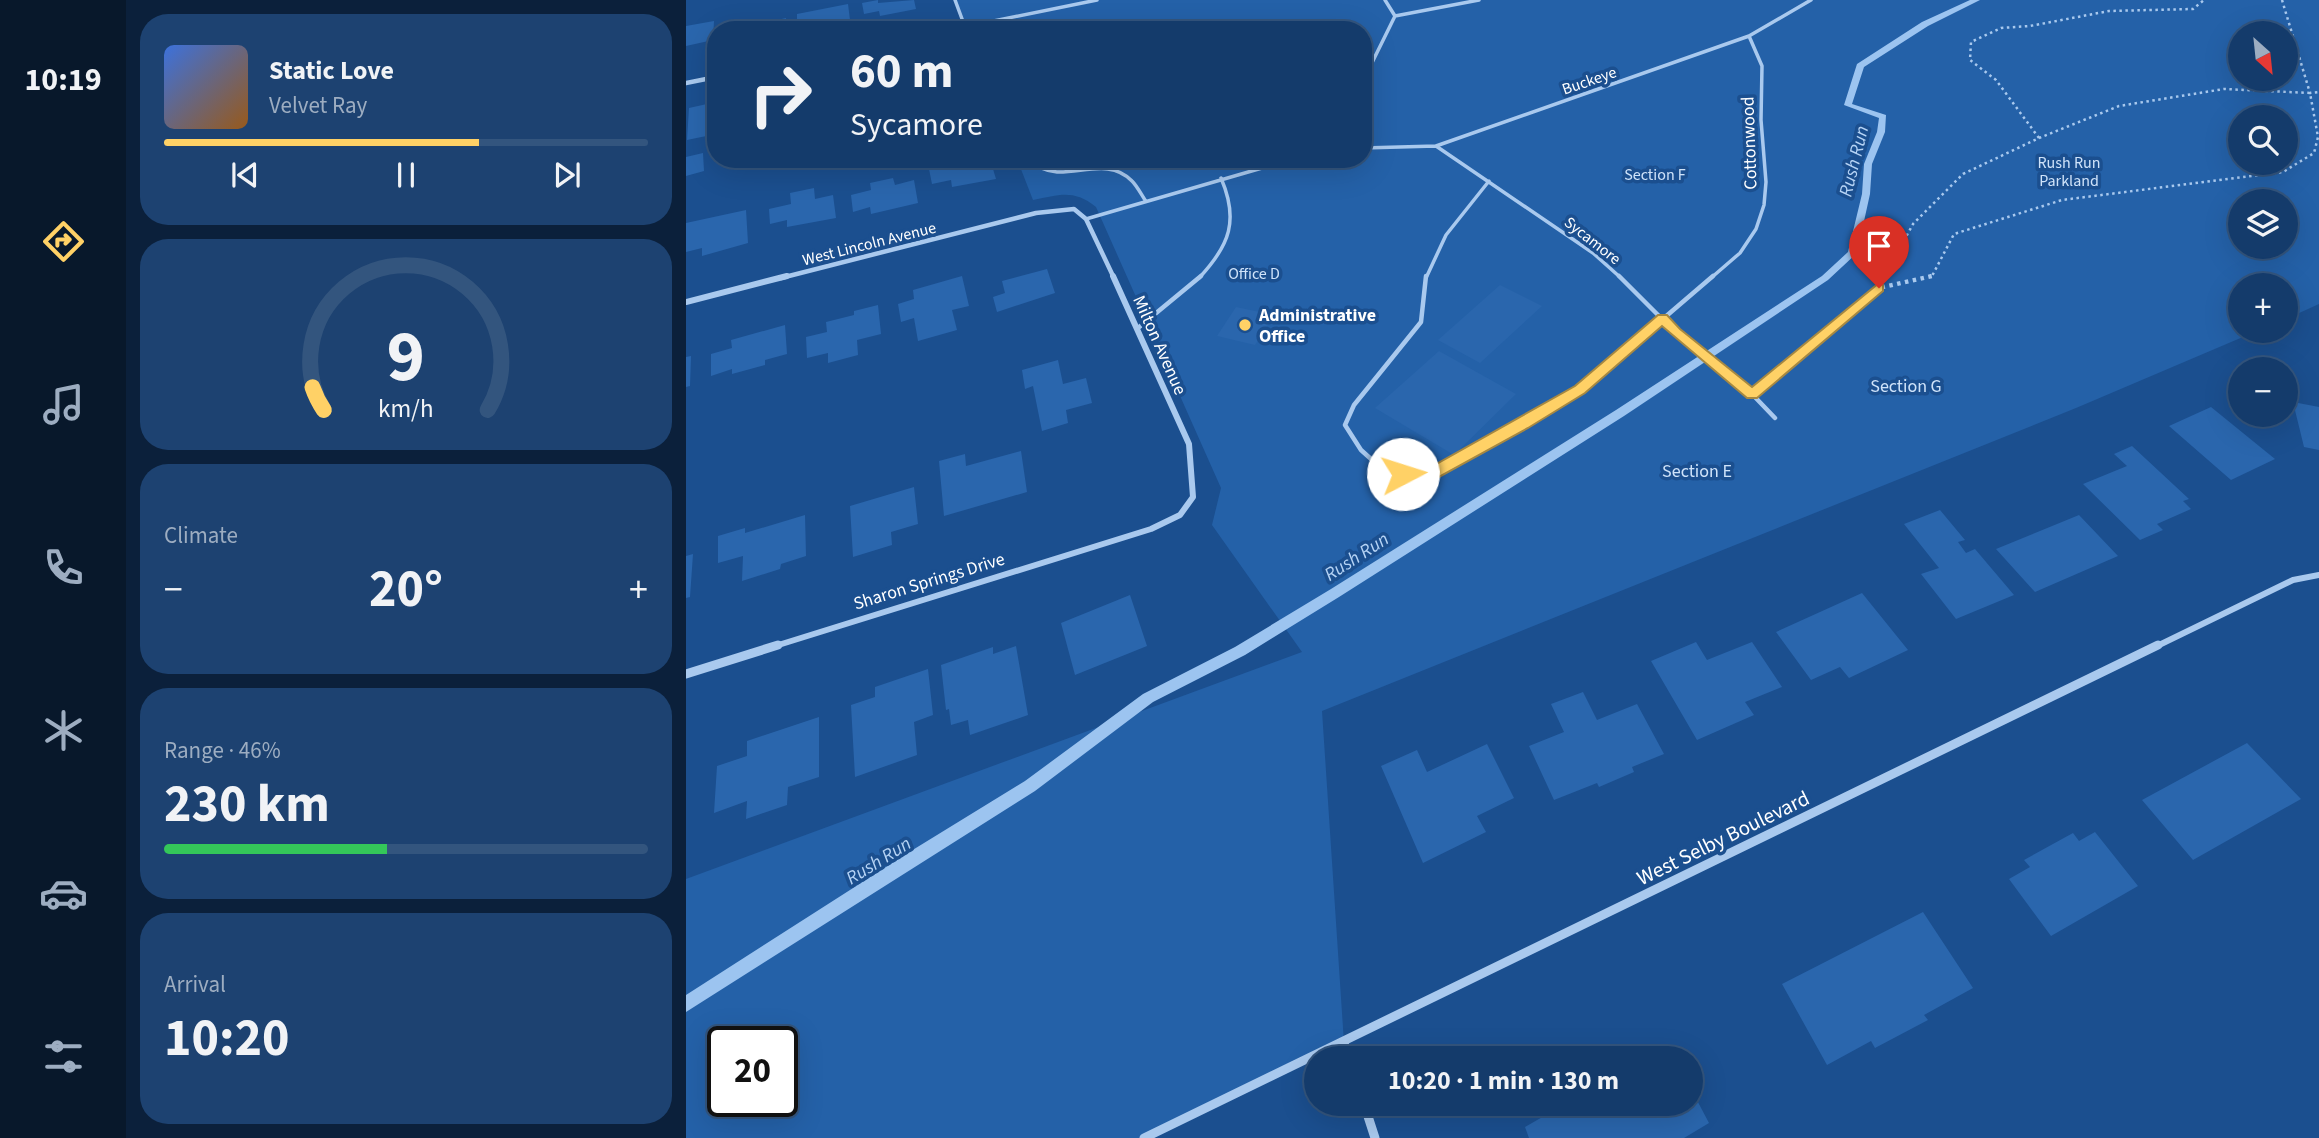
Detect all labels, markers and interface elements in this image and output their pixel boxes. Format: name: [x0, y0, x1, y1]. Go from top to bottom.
north arrow: [2228, 21, 2298, 91]
map controls: [2228, 21, 2298, 427]
text: 60 m: [850, 37, 954, 107]
icon: right: [735, 49, 826, 140]
text: Static Love: [269, 52, 394, 89]
text: 10:19: [24, 57, 102, 103]
street label: Buckeye: [1559, 61, 1620, 101]
text: Velvet Ray: [269, 89, 367, 122]
street label: Cottonwood: [1735, 96, 1764, 190]
text: Sycamore: [850, 102, 983, 148]
button: search: [2228, 105, 2298, 175]
water label: Rush Run: [1833, 123, 1876, 200]
park label: Rush Run Parkland: [2038, 152, 2100, 192]
icon: previous: [226, 156, 264, 194]
icon: pause: [387, 156, 425, 194]
icon: next: [548, 156, 586, 194]
park label: Section F: [1624, 164, 1686, 186]
button: layers: [2228, 189, 2298, 259]
street label: Sycamore: [1559, 212, 1625, 270]
pin: [1849, 216, 1909, 288]
icon: directions: [39, 217, 88, 266]
street label: West Lincoln Avenue: [800, 217, 938, 271]
icon: arrive: [1860, 227, 1898, 265]
park label: Office D: [1228, 263, 1280, 285]
button: +: [2228, 273, 2298, 343]
street label: Milton Avenue: [1126, 291, 1193, 399]
place label: Administrative Office: [1258, 303, 1376, 349]
text: 9: [387, 306, 425, 410]
marker: Administrative Office: [1237, 317, 1253, 333]
button: −: [2228, 357, 2298, 427]
park label: Section G: [1870, 374, 1942, 399]
icon: music: [39, 380, 88, 429]
text: km/h: [378, 391, 434, 427]
position arrow: [1366, 437, 1440, 511]
park label: Section E: [1662, 459, 1732, 484]
text: Climate: [164, 519, 238, 552]
water label: Rush Run: [1319, 526, 1394, 588]
icon: phone: [39, 543, 88, 592]
street label: Sharon Springs Drive: [850, 547, 1008, 616]
text: 20°: [369, 553, 443, 627]
text: −: [164, 563, 183, 617]
text: +: [629, 563, 648, 617]
icon: climate: [39, 706, 88, 755]
text: Range · 46%: [164, 734, 281, 767]
text: 230 km: [164, 768, 330, 842]
street label: West Selby Boulevard: [1632, 783, 1814, 893]
water label: Rush Run: [841, 831, 917, 892]
icon: car: [39, 869, 88, 918]
text: Arrival: [164, 968, 226, 1001]
text: 10:20: [164, 1002, 289, 1076]
speed limit sign: 20: [707, 1026, 798, 1117]
icon: filters: [39, 1032, 88, 1081]
text: 10:20 · 1 min · 130 m: [1388, 1062, 1619, 1099]

